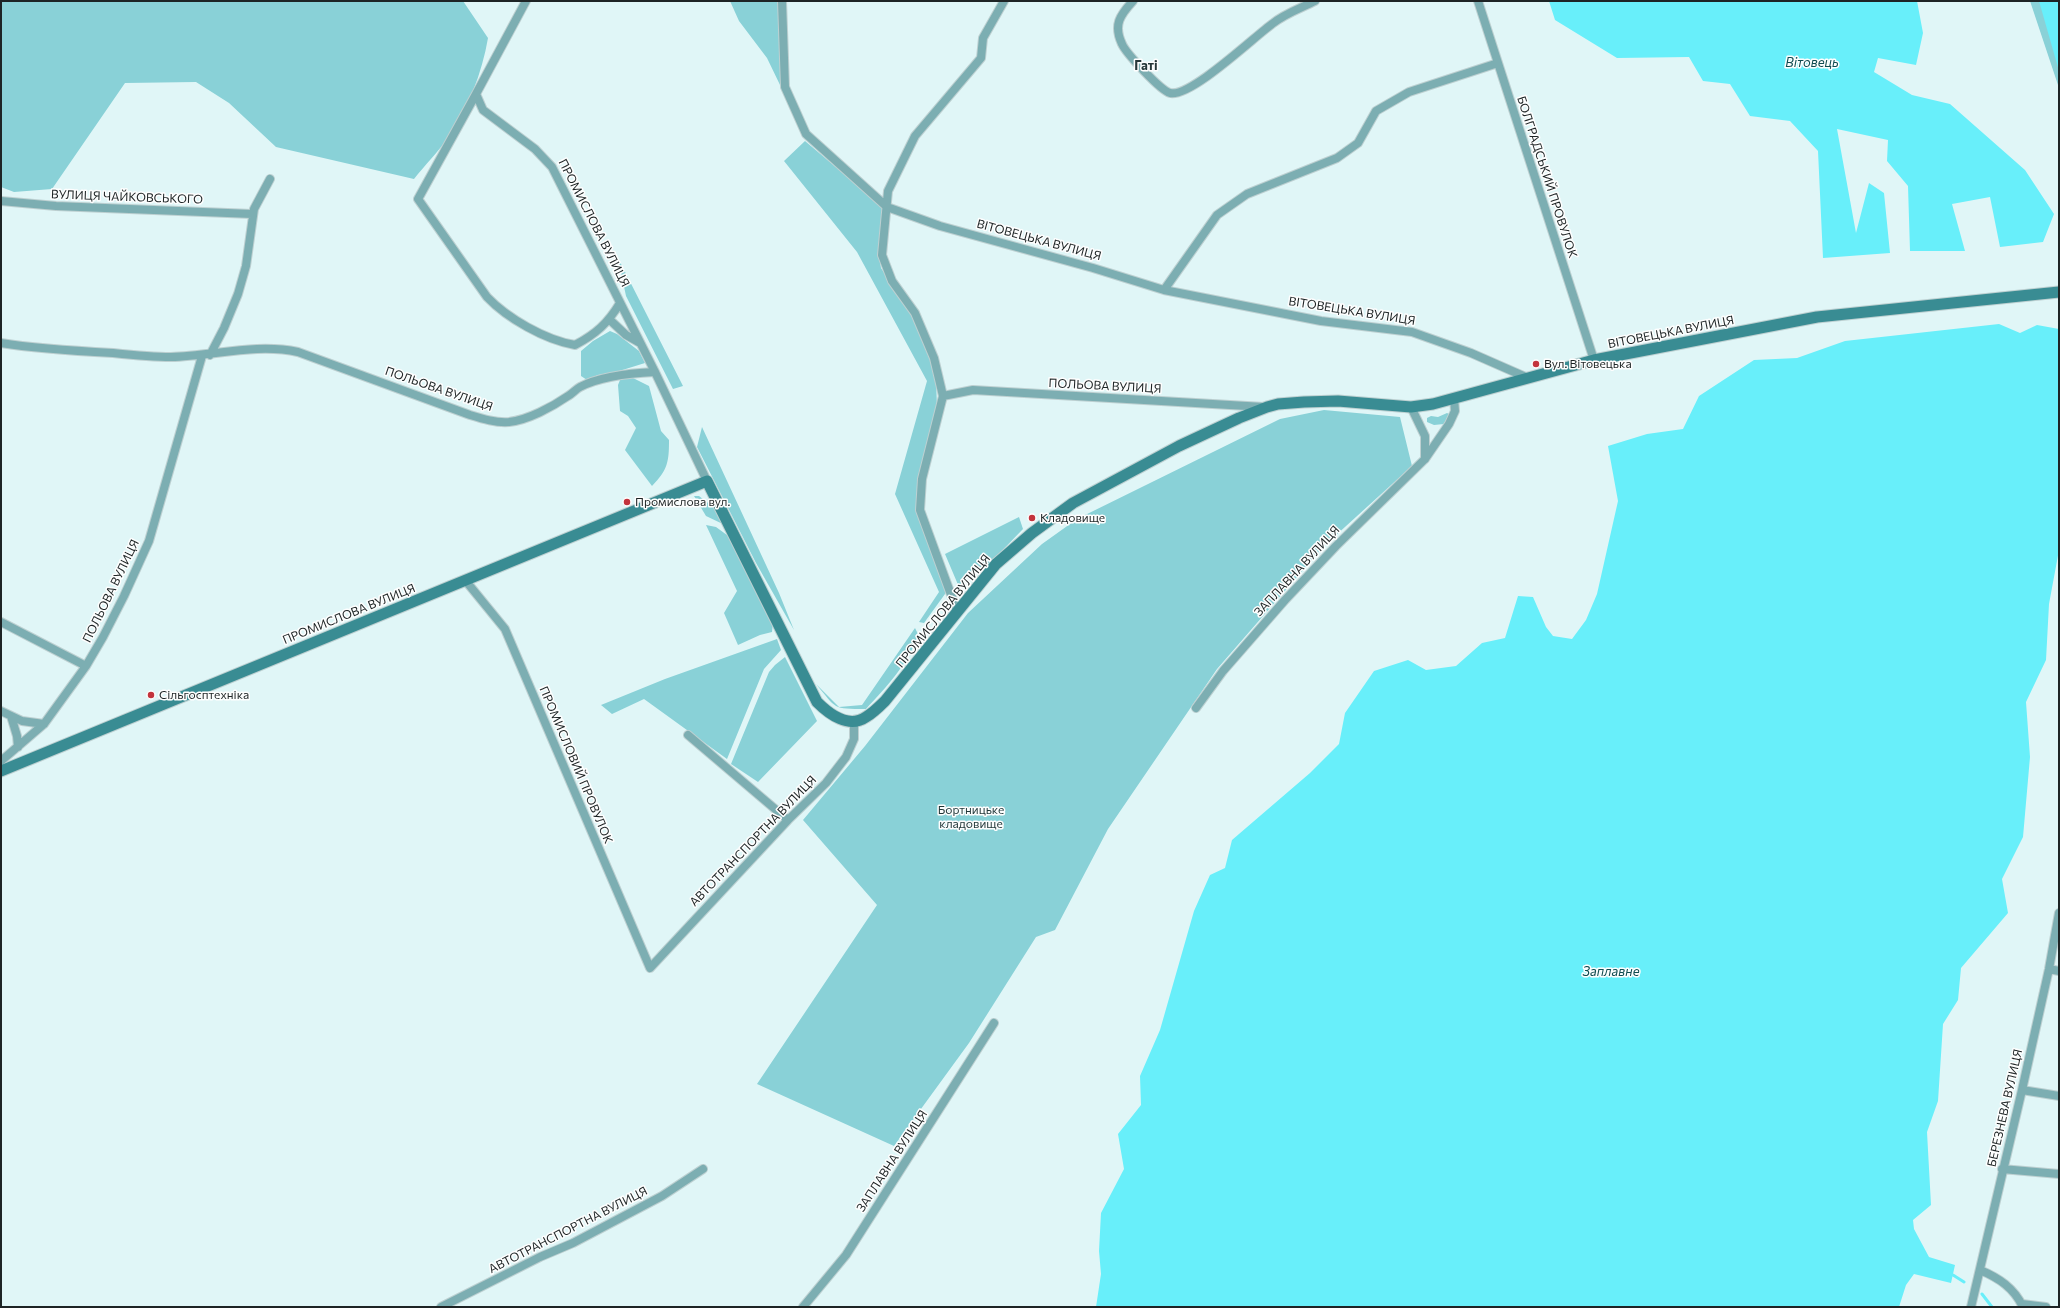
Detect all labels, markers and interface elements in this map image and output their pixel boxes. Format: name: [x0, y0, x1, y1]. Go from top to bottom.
water label: Вітовець: [1785, 55, 1839, 71]
district label: Гаті: [1134, 58, 1158, 74]
street label: БОЛГРАДСЬКИЙ ПРОВУЛОК: [1514, 94, 1580, 260]
street label: ПРОМИСЛОВА ВУЛИЦЯ: [555, 157, 633, 289]
street label: ВУЛИЦЯ ЧАЙКОВСЬКОГО: [51, 187, 203, 207]
street label: ВІТОВЕЦЬКА ВУЛИЦЯ: [975, 216, 1103, 264]
street label: ВІТОВЕЦЬКА ВУЛИЦЯ: [1288, 294, 1416, 328]
street label: ВІТОВЕЦЬКА ВУЛИЦЯ: [1607, 313, 1735, 351]
place label: Вул. Вітовецька: [1544, 357, 1632, 371]
marker: Вул. Вітовецька: [1531, 359, 1541, 369]
street label: ПОЛЬОВА ВУЛИЦЯ: [383, 364, 495, 414]
street label: ПОЛЬОВА ВУЛИЦЯ: [1048, 376, 1162, 396]
place label: Промислова вул.: [635, 495, 730, 509]
marker: Промислова вул.: [622, 497, 632, 507]
place label: Кладовище: [1040, 511, 1105, 525]
marker: Кладовище: [1027, 513, 1037, 523]
street label: ЗАПЛАВНА ВУЛИЦЯ: [1251, 523, 1343, 619]
street label: ПОЛЬОВА ВУЛИЦЯ: [80, 537, 142, 645]
street label: ПРОМИСЛОВА ВУЛИЦЯ: [893, 551, 993, 671]
street label: ПРОМИСЛОВА ВУЛИЦЯ: [281, 581, 417, 647]
street label: ПРОМИСЛОВИЙ ПРОВУЛОК: [536, 684, 616, 846]
place label: Сільгосптехніка: [159, 688, 249, 702]
marker: Сільгосптехніка: [146, 690, 156, 700]
street label: АВТОТРАНСПОРТНА ВУЛИЦЯ: [687, 773, 819, 909]
park label: Бортницьке кладовище: [938, 803, 1004, 831]
water label: Заплавне: [1582, 964, 1640, 980]
street label: БЕРЕЗНЕВА ВУЛИЦЯ: [1984, 1048, 2026, 1168]
street label: ЗАПЛАВНА ВУЛИЦЯ: [854, 1107, 930, 1215]
street label: АВТОТРАНСПОРТНА ВУЛИЦЯ: [486, 1184, 650, 1276]

